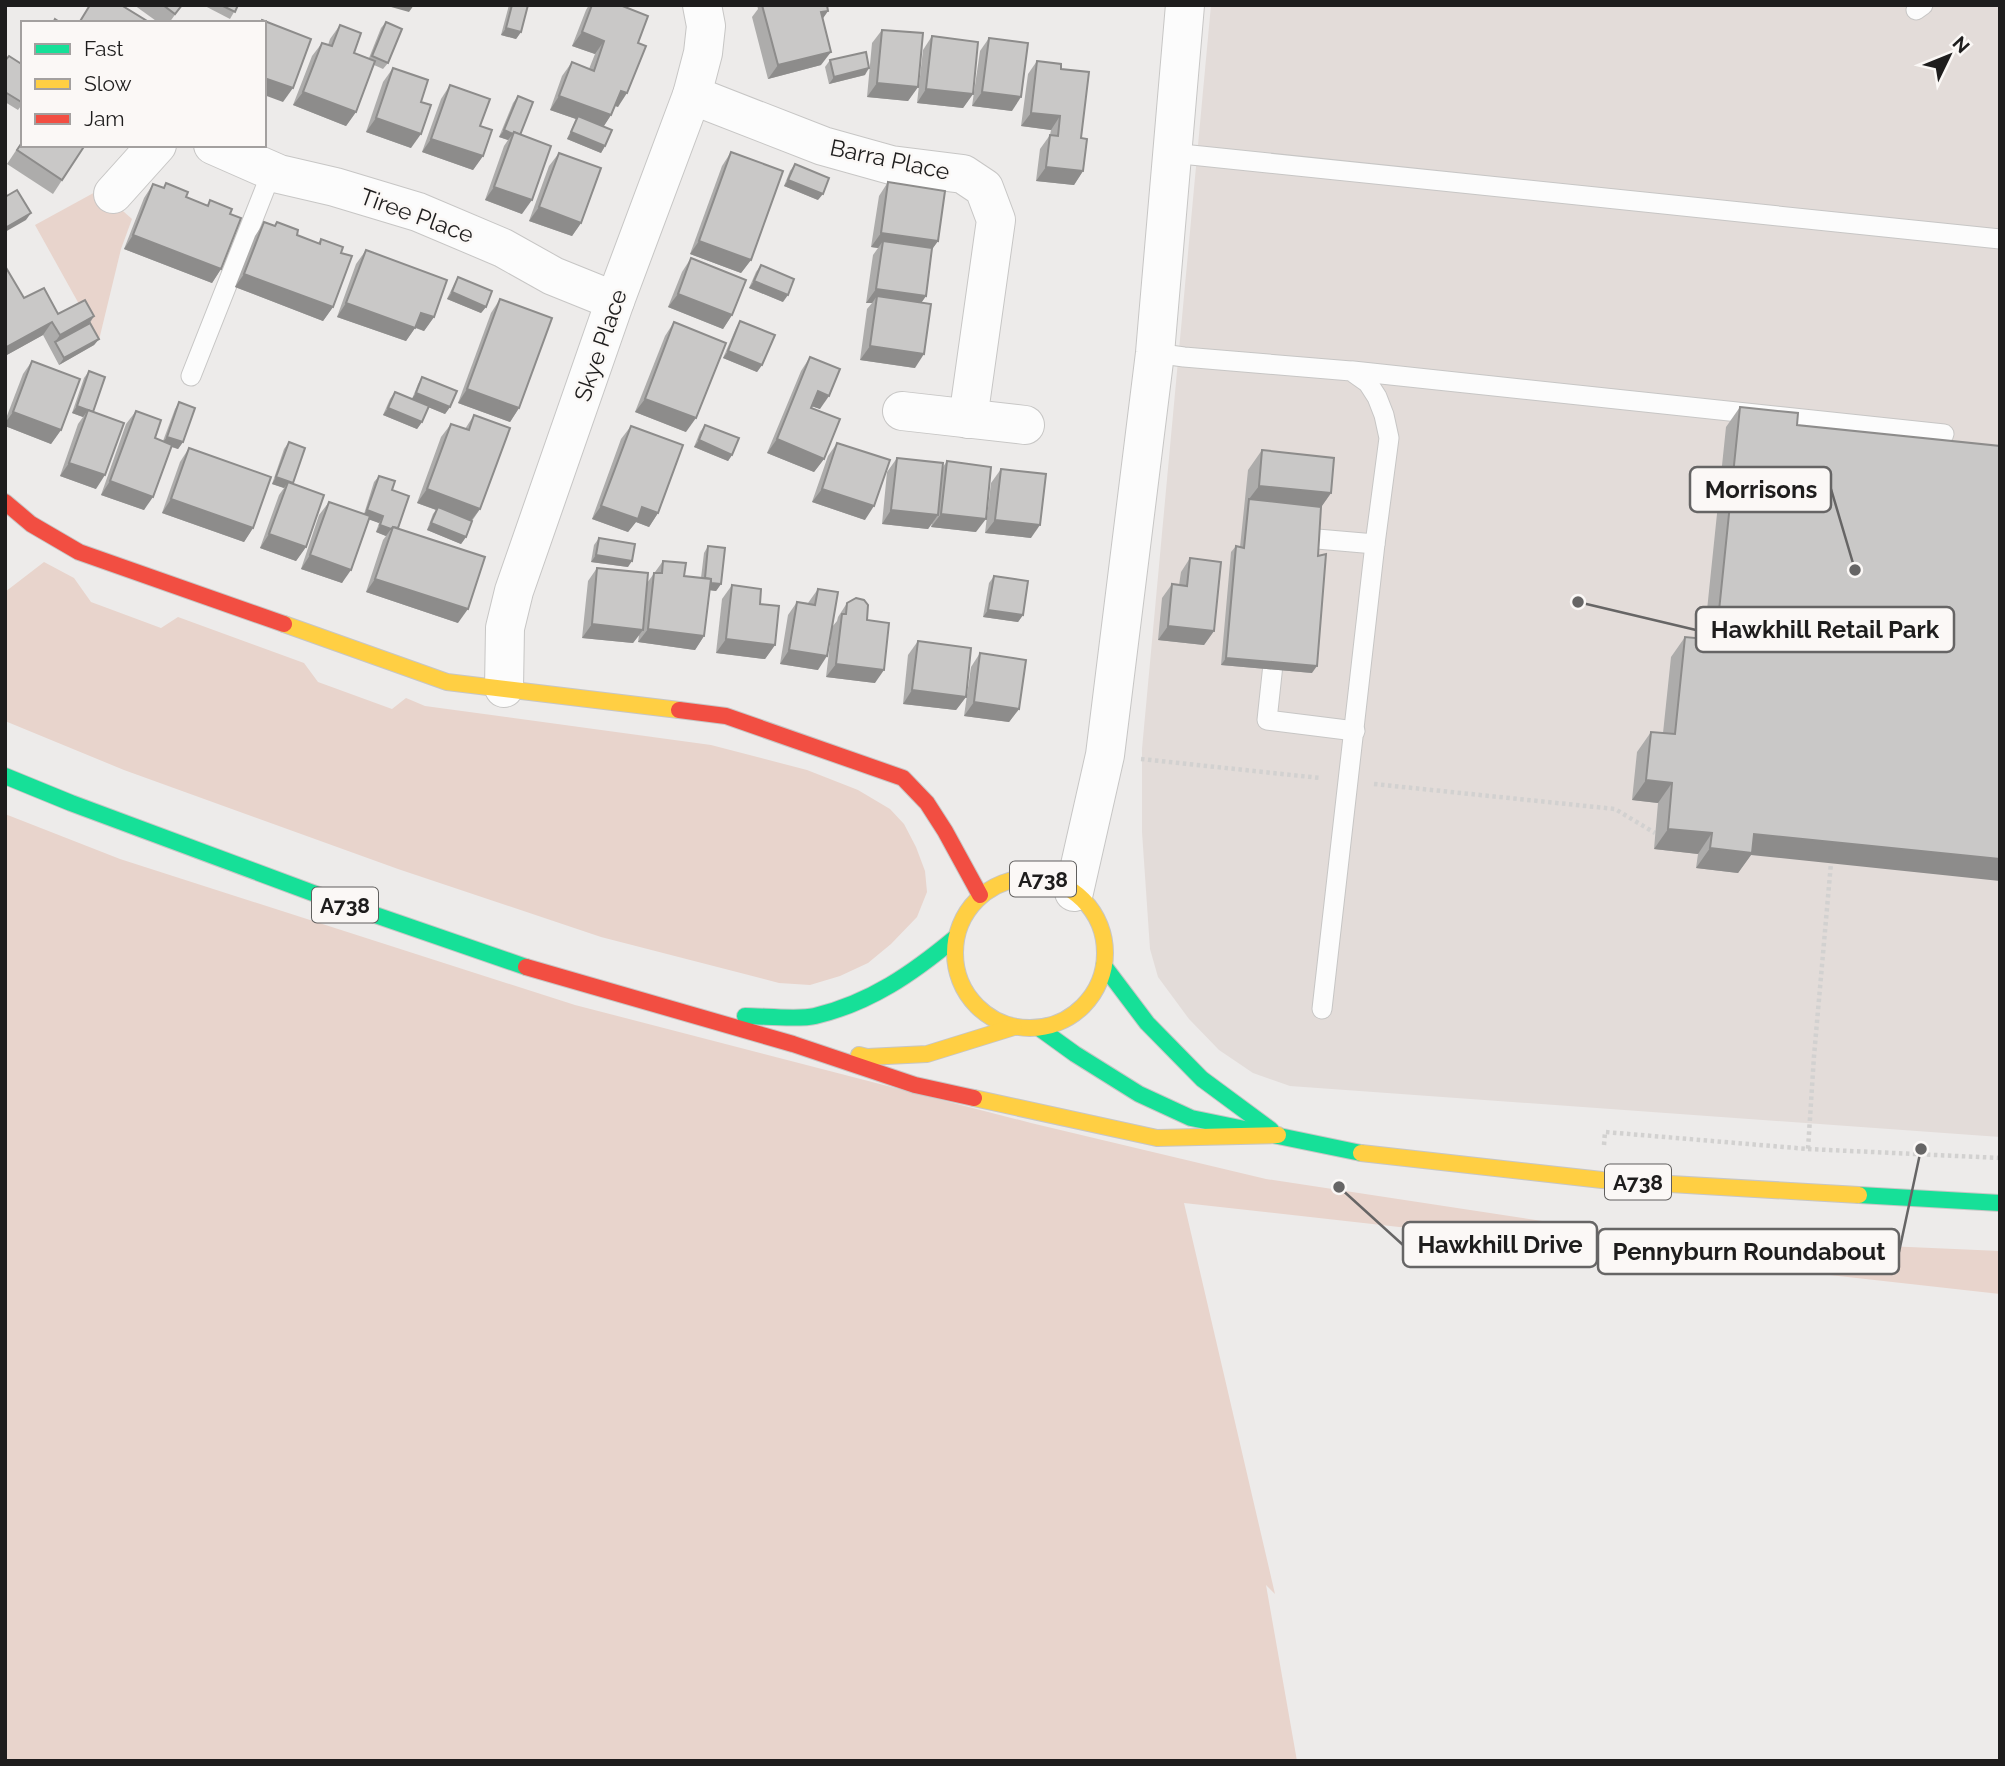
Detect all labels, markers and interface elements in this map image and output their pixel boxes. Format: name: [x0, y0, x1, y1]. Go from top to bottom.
legend: [21, 21, 266, 147]
north arrow: [1914, 21, 1984, 91]
text: N: [1948, 32, 1974, 57]
text: Fast: [84, 36, 124, 61]
text: Slow: [84, 71, 132, 96]
text: Jam: [84, 106, 125, 131]
street label: Barra Place: [828, 133, 952, 185]
street label: Tiree Place: [357, 182, 477, 248]
street label: Skye Place: [568, 285, 632, 405]
callout: Morrisons: [1690, 467, 1831, 512]
text: Morrisons: [1705, 475, 1817, 504]
callout: Hawkhill Retail Park: [1696, 607, 1954, 652]
text: Hawkhill Retail Park: [1711, 615, 1940, 644]
road number: A738: [1010, 862, 1076, 896]
road number: A738: [312, 888, 378, 922]
road number: A738: [1605, 1164, 1671, 1200]
callout: Hawkhill Drive: [1403, 1222, 1597, 1267]
callout: Pennyburn Roundabout: [1598, 1229, 1899, 1274]
text: Hawkhill Drive: [1417, 1230, 1583, 1259]
text: Pennyburn Roundabout: [1612, 1237, 1886, 1266]

